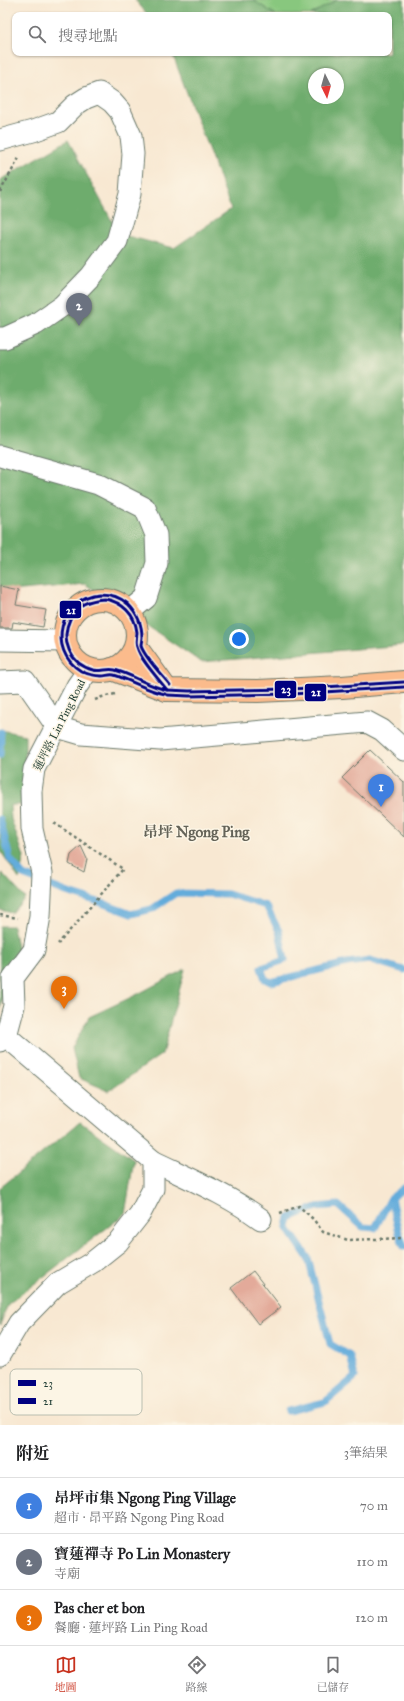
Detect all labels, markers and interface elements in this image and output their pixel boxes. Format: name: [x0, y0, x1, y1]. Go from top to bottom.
search box: [12, 12, 392, 56]
icon: search: [26, 23, 48, 45]
text: 搜尋地點: [58, 27, 118, 45]
north arrow: [308, 68, 344, 104]
pin: 2: [66, 293, 92, 326]
line badge: 21: [59, 600, 82, 619]
text: 21: [66, 604, 77, 617]
your location: [229, 629, 249, 649]
street label: 蓮坪路 Lin Ping Road: [31, 677, 88, 773]
line badge: 23: [274, 680, 297, 699]
text: 23: [281, 683, 291, 697]
line badge: 21: [304, 683, 327, 702]
text: 21: [311, 686, 322, 699]
pin: 1: [368, 774, 394, 807]
district label: 昂坪 Ngong Ping: [143, 823, 250, 842]
pin: 3: [51, 976, 77, 1009]
legend: [10, 1369, 142, 1415]
text: 23: [43, 1377, 53, 1390]
text: 21: [43, 1395, 53, 1408]
text: 附近: [16, 1443, 50, 1464]
text: 3筆結果: [344, 1445, 388, 1461]
text: 昂坪市集 Ngong Ping Village: [54, 1489, 236, 1507]
text: 1: [26, 1498, 32, 1514]
text: 70 m: [360, 1498, 388, 1514]
text: 超市 · 昂平路 Ngong Ping Road: [54, 1510, 224, 1526]
text: 寶蓮禪寺 Po Lin Monastery: [54, 1545, 230, 1563]
text: 2: [26, 1554, 32, 1570]
text: 110 m: [356, 1554, 388, 1570]
text: 寺廟: [54, 1566, 80, 1582]
text: Pas cher et bon: [54, 1599, 145, 1617]
text: 3: [26, 1610, 32, 1626]
text: 120 m: [355, 1610, 388, 1626]
text: 餐廳 · 蓮坪路 Lin Ping Road: [54, 1620, 208, 1636]
tab: 地圖: [55, 1654, 77, 1694]
tab: 路線: [186, 1654, 208, 1694]
tab: 已儲存: [317, 1654, 350, 1694]

